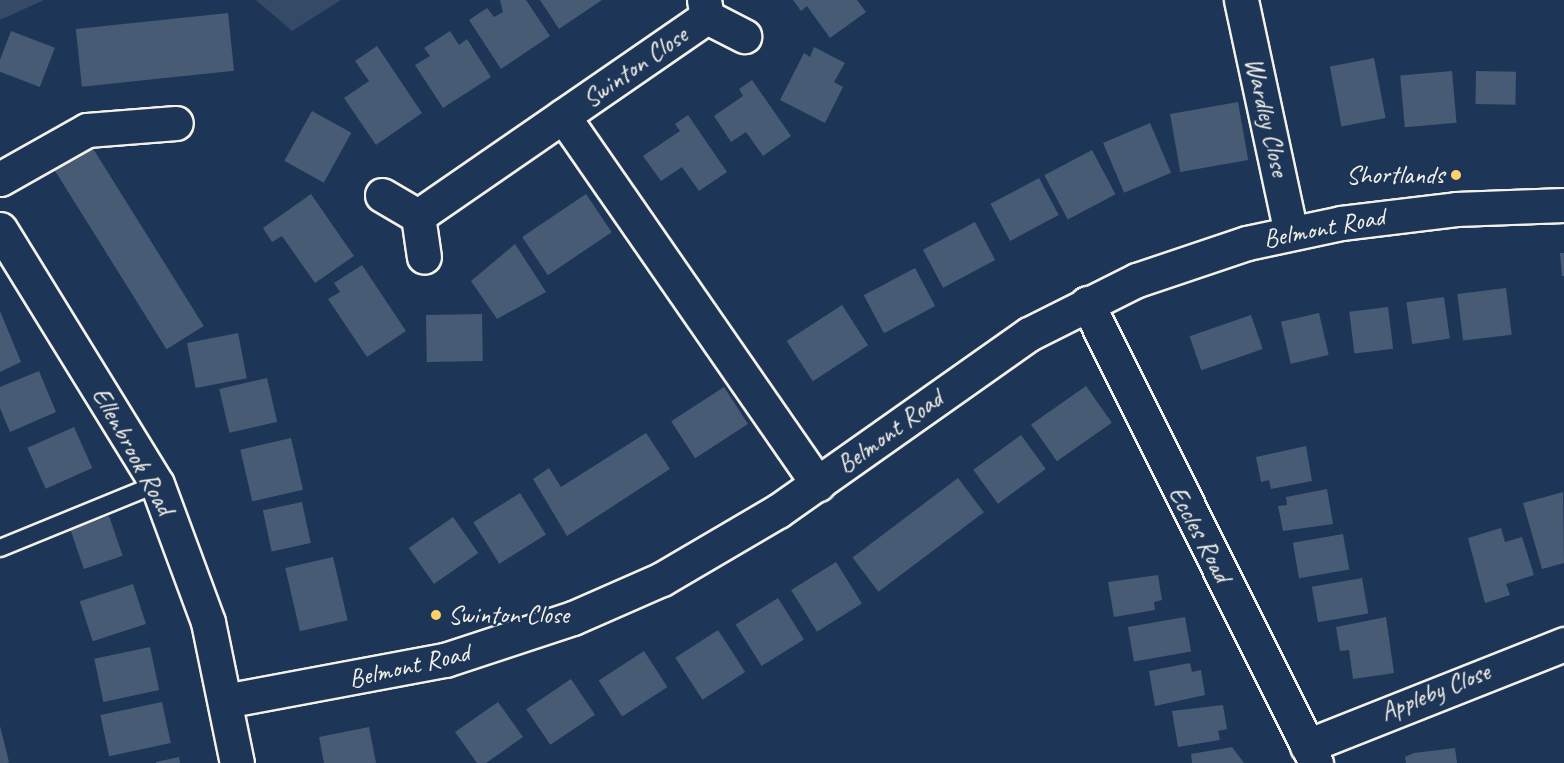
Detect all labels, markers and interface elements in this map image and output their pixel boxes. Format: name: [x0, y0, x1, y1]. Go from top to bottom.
street label: Swinton Close: [576, 19, 694, 115]
street label: Wardley Close: [1238, 55, 1296, 179]
place label: Shortlands: [1346, 159, 1444, 191]
marker: Shortlands: [1449, 168, 1463, 182]
street label: Belmont Road: [1261, 201, 1387, 255]
street label: Ellenbrook Road: [85, 382, 181, 520]
street label: Belmont Road: [832, 384, 948, 480]
street label: Eccles Road: [1162, 481, 1238, 587]
place label: Swinton Close: [448, 599, 569, 631]
marker: Swinton Close: [429, 608, 443, 622]
street label: Belmont Road: [346, 637, 472, 695]
street label: Appleby Close: [1376, 656, 1494, 728]

